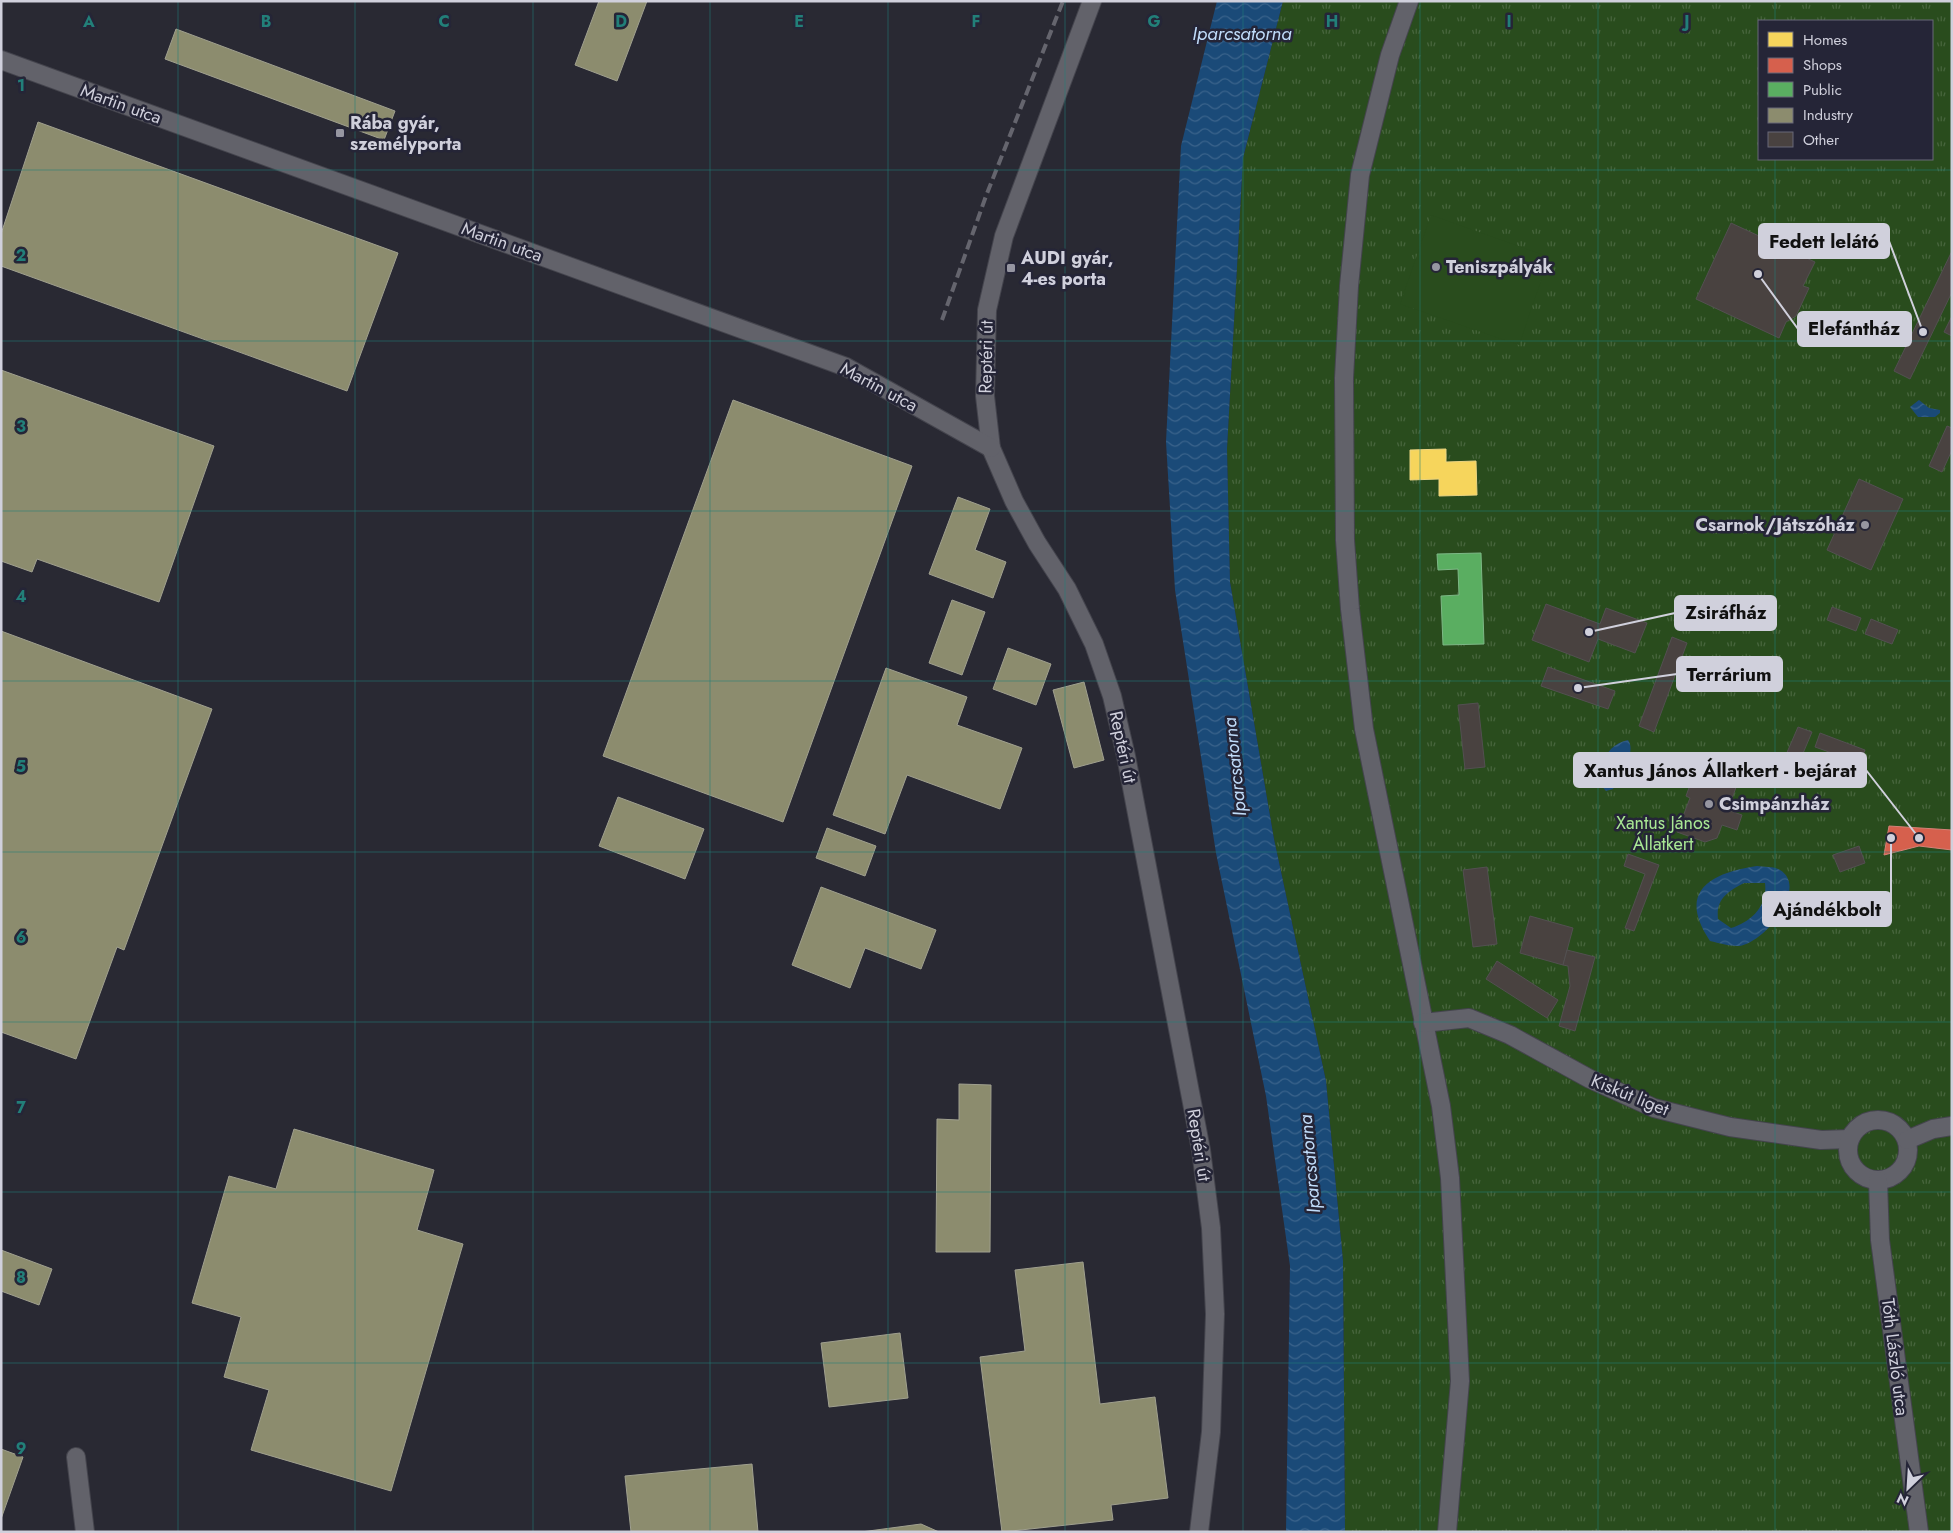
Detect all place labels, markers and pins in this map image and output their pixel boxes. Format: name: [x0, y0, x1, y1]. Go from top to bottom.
place label: Rába gyár, személyporta: [350, 110, 462, 157]
marker: Rába gyár, személyporta: [334, 127, 346, 139]
callout: Fedett lelátó: [1759, 224, 1889, 258]
place label: AUDI gyár, 4-es porta: [1020, 245, 1114, 292]
place label: Teniszpályák: [1446, 254, 1553, 280]
marker: Teniszpályák: [1430, 261, 1442, 273]
marker: AUDI gyár, 4-es porta: [1005, 262, 1017, 274]
callout: Elefántház: [1798, 312, 1911, 346]
place label: Csarnok/Játszóház: [1695, 512, 1856, 538]
marker: Csarnok/Játszóház: [1859, 519, 1871, 531]
callout: Zsiráfház: [1675, 596, 1776, 630]
callout: Terrárium: [1677, 657, 1782, 691]
callout: Xantus János Állatkert - bejárat: [1574, 753, 1866, 787]
place label: Csimpánzház: [1719, 791, 1830, 817]
marker: Csimpánzház: [1703, 798, 1715, 810]
callout: Ajándékbolt: [1763, 892, 1891, 926]

